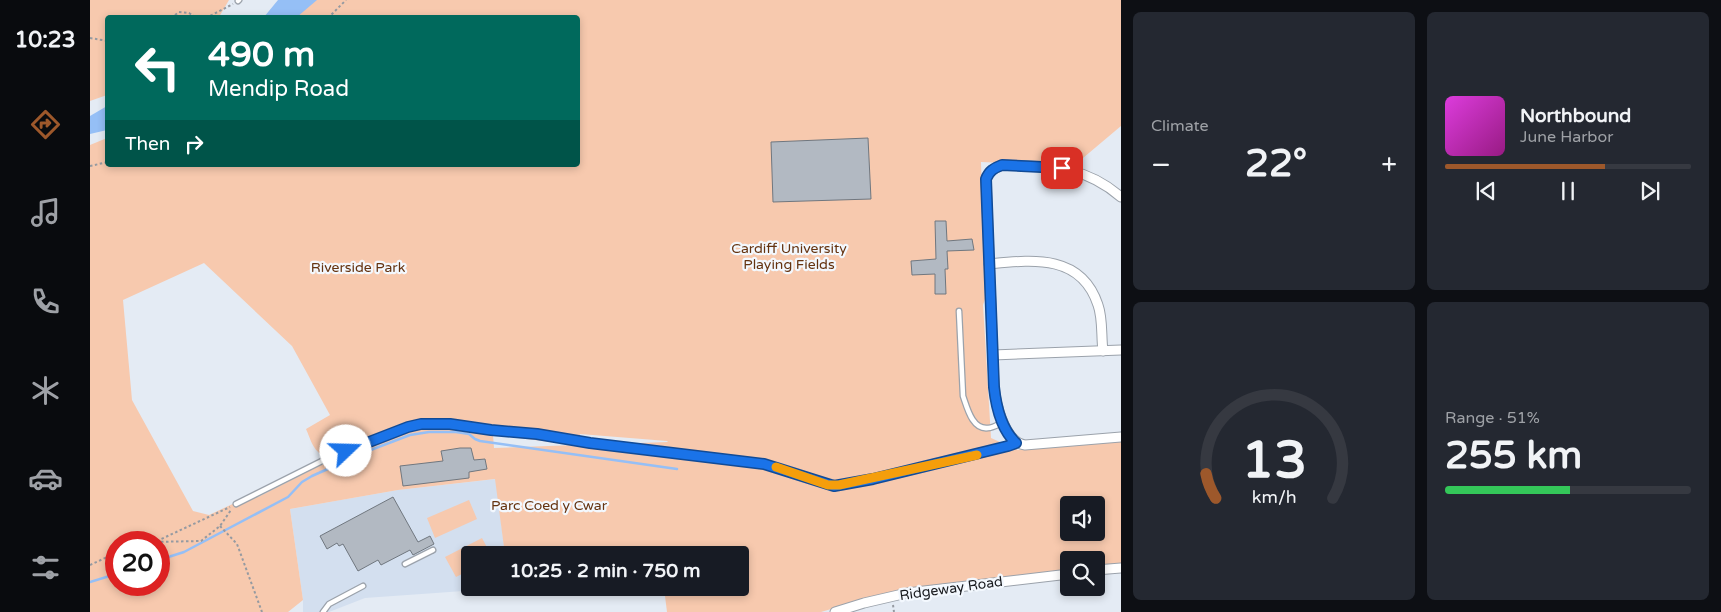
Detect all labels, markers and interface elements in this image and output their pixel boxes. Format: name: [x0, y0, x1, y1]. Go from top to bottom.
text: 10:23: [15, 27, 75, 53]
text: 490 m: [208, 34, 315, 76]
icon: left: [125, 35, 190, 100]
text: Mendip Road: [208, 76, 349, 102]
text: Northbound: [1520, 105, 1631, 127]
icon: directions: [28, 107, 63, 142]
text: Climate: [1151, 116, 1209, 136]
text: June Harbor: [1520, 127, 1613, 147]
icon: right: [180, 130, 208, 158]
text: Then: [125, 133, 170, 155]
text: 22°: [1245, 141, 1307, 187]
pin: [1041, 147, 1083, 189]
text: −: [1151, 148, 1171, 182]
text: +: [1381, 148, 1397, 182]
icon: arrive: [1048, 154, 1076, 182]
icon: previous: [1472, 177, 1500, 205]
icon: pause: [1554, 177, 1582, 205]
icon: next: [1636, 177, 1664, 205]
icon: music: [28, 195, 63, 230]
park label: Cardiff University Playing Fields: [731, 240, 847, 273]
park label: Riverside Park: [311, 259, 406, 276]
icon: phone: [28, 284, 63, 319]
icon: climate: [28, 373, 63, 408]
text: Range · 51%: [1445, 408, 1540, 428]
position arrow: [319, 424, 371, 476]
text: 13: [1241, 429, 1307, 492]
text: 255 km: [1445, 433, 1582, 479]
icon: car: [28, 461, 63, 496]
text: km/h: [1252, 487, 1296, 508]
map controls: [1060, 496, 1105, 596]
button: sound: [1060, 496, 1105, 541]
park label: Parc Coed y Cwar: [491, 497, 608, 514]
speed limit sign: 20: [105, 531, 170, 596]
icon: filters: [28, 550, 63, 585]
button: search: [1060, 551, 1105, 596]
text: 10:25 · 2 min · 750 m: [509, 560, 701, 582]
street label: Ridgeway Road: [898, 573, 1004, 604]

